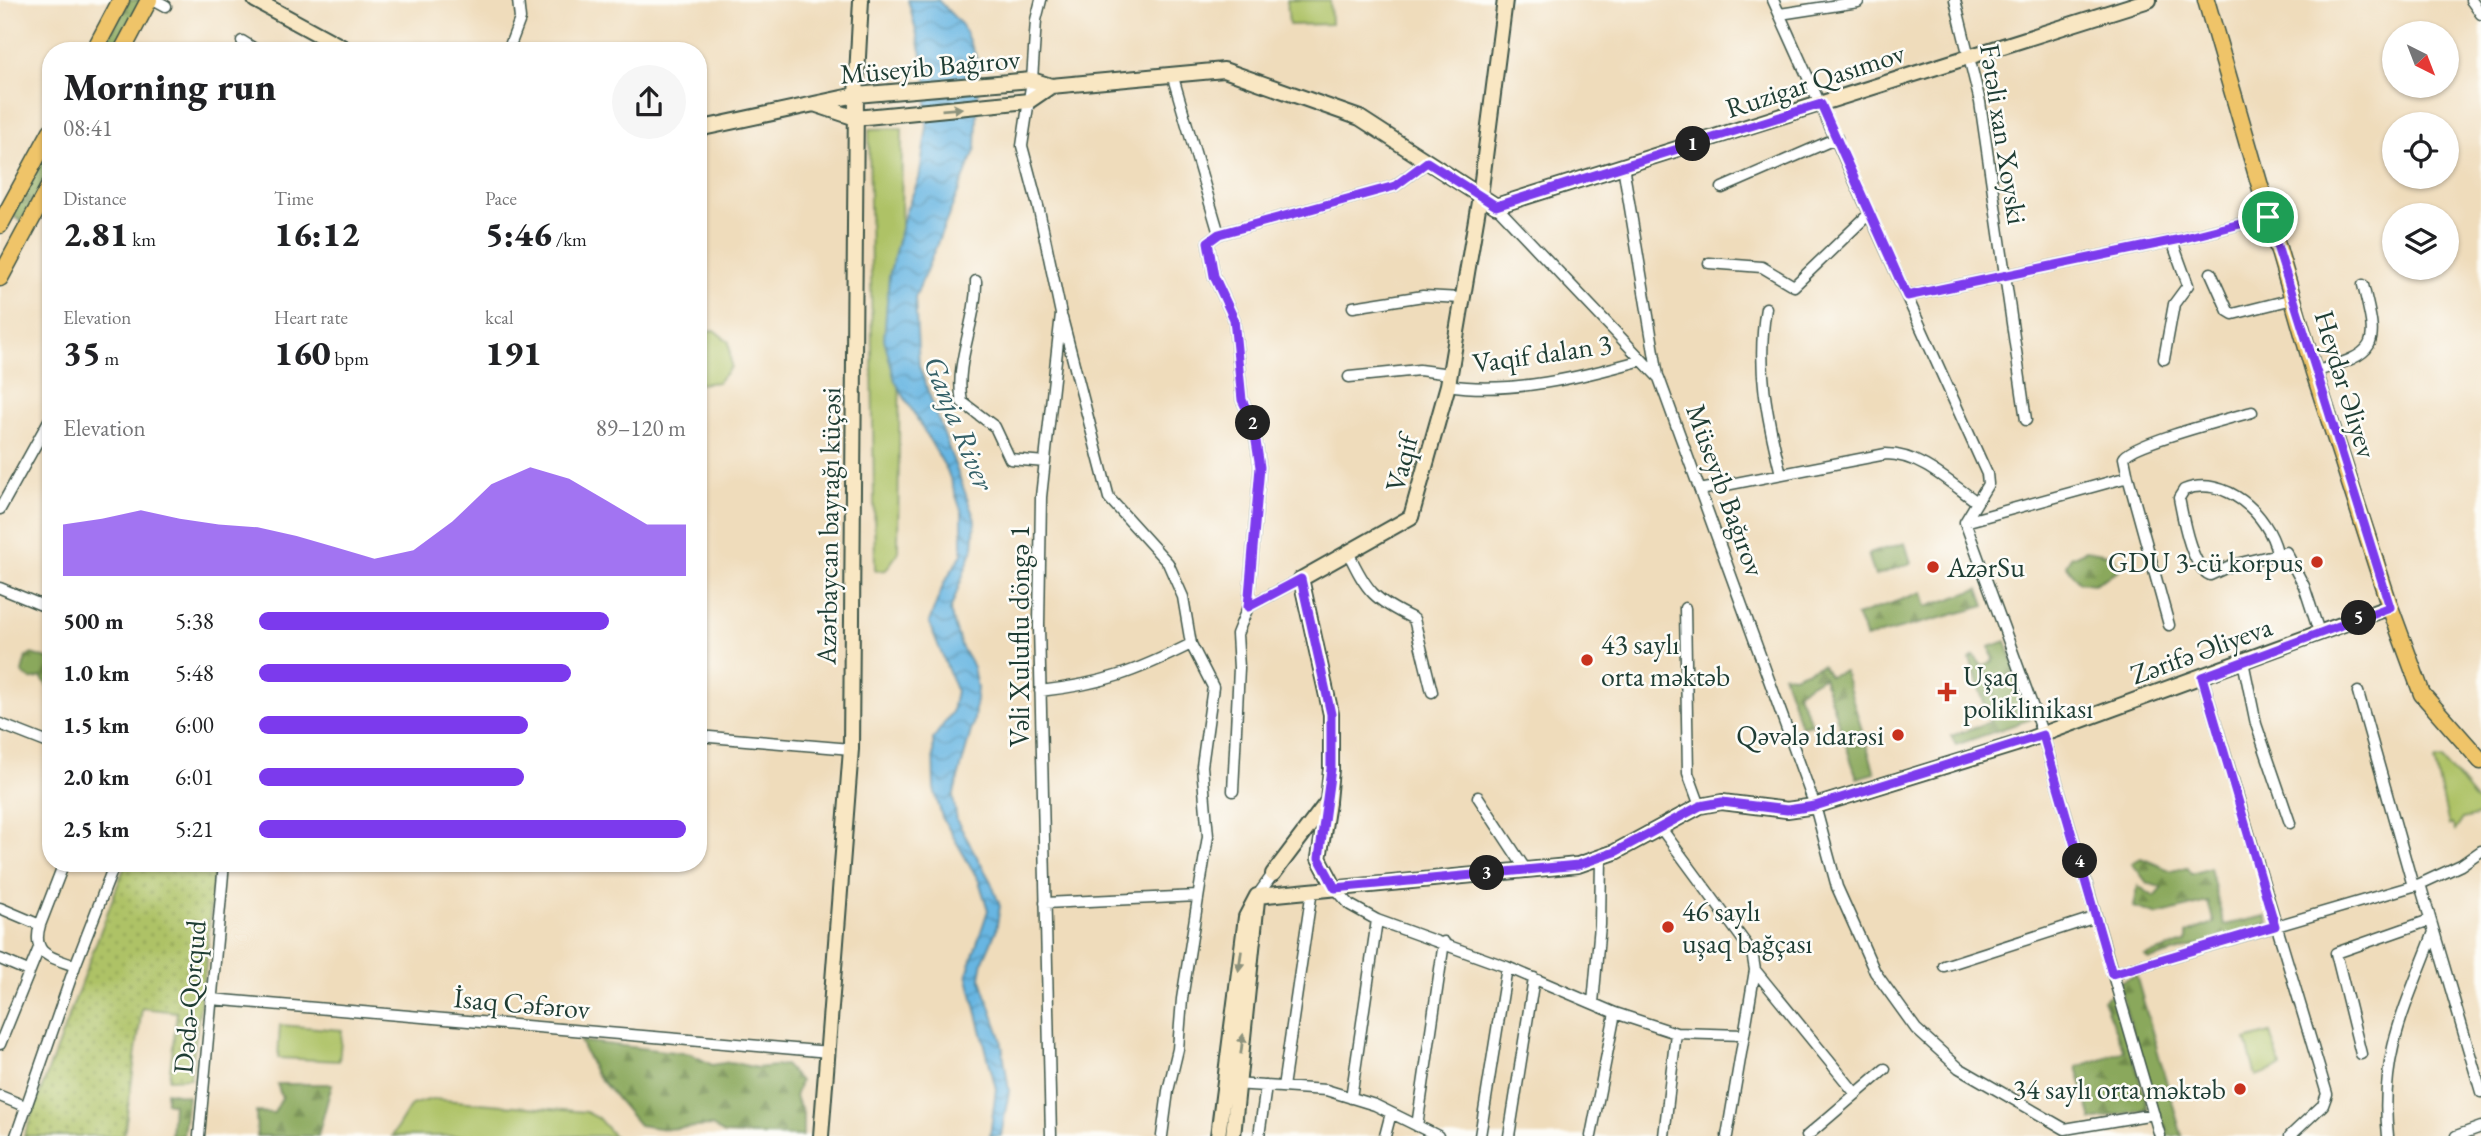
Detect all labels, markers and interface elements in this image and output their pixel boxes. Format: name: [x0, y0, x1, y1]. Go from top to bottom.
north arrow: [2382, 21, 2459, 98]
map controls: [2382, 21, 2459, 280]
street label: Ruzigar Qasımov: [1721, 34, 1910, 126]
street label: Müseyib Bağırov: [838, 40, 1022, 92]
street label: Fətəli xan Xoyski: [1972, 41, 2036, 227]
text: Morning run: [63, 62, 276, 111]
button: share: [612, 65, 686, 139]
one-way arrow: [941, 103, 963, 114]
button: locate: [2382, 112, 2459, 189]
text: 08:41: [63, 113, 113, 143]
pin: 1: [1676, 127, 1710, 162]
text: 1: [1687, 131, 1698, 156]
text: Distance: [63, 186, 126, 211]
text: Time: [274, 186, 314, 211]
text: Pace: [485, 186, 517, 211]
pin: [2238, 187, 2298, 247]
icon: arrive: [2249, 198, 2287, 236]
button: layers: [2382, 203, 2459, 280]
text: 2.81: [63, 211, 129, 256]
text: 16:12: [274, 211, 360, 256]
text: 5:46: [485, 211, 552, 256]
text: km: [129, 227, 156, 252]
text: /km: [552, 227, 587, 252]
text: Elevation: [63, 305, 131, 330]
text: Heart rate: [274, 305, 348, 330]
text: kcal: [485, 305, 514, 330]
street label: Heydər Əliyev: [2306, 306, 2386, 463]
street label: Vaqif dalan 3: [1470, 325, 1614, 381]
text: 35: [63, 330, 101, 375]
text: 160: [274, 330, 331, 375]
text: 191: [485, 330, 542, 375]
text: m: [101, 346, 119, 371]
text: bpm: [331, 346, 369, 371]
water label: Ganja River: [915, 350, 1005, 497]
street label: Azərbaycan bayrağı küçəsi: [808, 387, 848, 666]
street label: Müseyib Bağırov: [1678, 399, 1774, 582]
pin: 2: [1236, 406, 1270, 440]
text: 2: [1247, 410, 1258, 435]
text: Elevation: [63, 413, 146, 443]
text: 89–120 m: [596, 413, 686, 443]
street label: Vaqif: [1376, 428, 1427, 495]
street label: Vəli Xuluflu döngə 1: [1001, 525, 1037, 747]
place label: GDU 3-cü korpus: [2108, 544, 2303, 580]
place label: AzərSu: [1946, 549, 2025, 585]
marker: GDU 3-cü korpus: [2309, 554, 2325, 570]
marker: AzərSu: [1925, 559, 1941, 575]
pin: 5: [2342, 600, 2376, 636]
text: 5: [2353, 605, 2364, 630]
text: 500 m: [63, 606, 124, 636]
text: 5:38: [175, 606, 214, 636]
street label: Zərifə Əliyeva: [2125, 607, 2278, 692]
place label: 43 saylı orta məktəb: [1601, 626, 1730, 694]
marker: 43 saylı orta məktəb: [1579, 652, 1595, 668]
text: 1.0 km: [63, 658, 130, 688]
text: 5:48: [175, 658, 214, 688]
place label: Uşaq poliklinikası: [1963, 658, 2093, 726]
marker: Uşaq poliklinikası: [1937, 682, 1957, 702]
text: 1.5 km: [63, 710, 130, 740]
text: 6:00: [175, 710, 214, 740]
place label: Qəvələ idarəsi: [1736, 717, 1884, 753]
marker: Qəvələ idarəsi: [1890, 727, 1906, 743]
text: 2.0 km: [63, 762, 130, 792]
text: 6:01: [175, 762, 214, 792]
text: 2.5 km: [63, 814, 130, 844]
text: 5:21: [175, 814, 214, 844]
pin: 4: [2062, 844, 2098, 878]
text: 4: [2074, 848, 2085, 873]
pin: 3: [1470, 856, 1504, 890]
text: 3: [1481, 860, 1492, 885]
place label: 46 saylı uşaq bağçası: [1682, 893, 1813, 961]
street label: Dədə-Qorqud: [164, 918, 214, 1075]
marker: 46 saylı uşaq bağçası: [1660, 919, 1676, 935]
one-way arrow: [1234, 950, 1245, 972]
street label: İsaq Cəfərov: [452, 979, 592, 1027]
one-way arrow: [1236, 1033, 1247, 1055]
place label: 34 saylı orta məktəb: [2013, 1071, 2226, 1107]
marker: 34 saylı orta məktəb: [2232, 1081, 2248, 1097]

